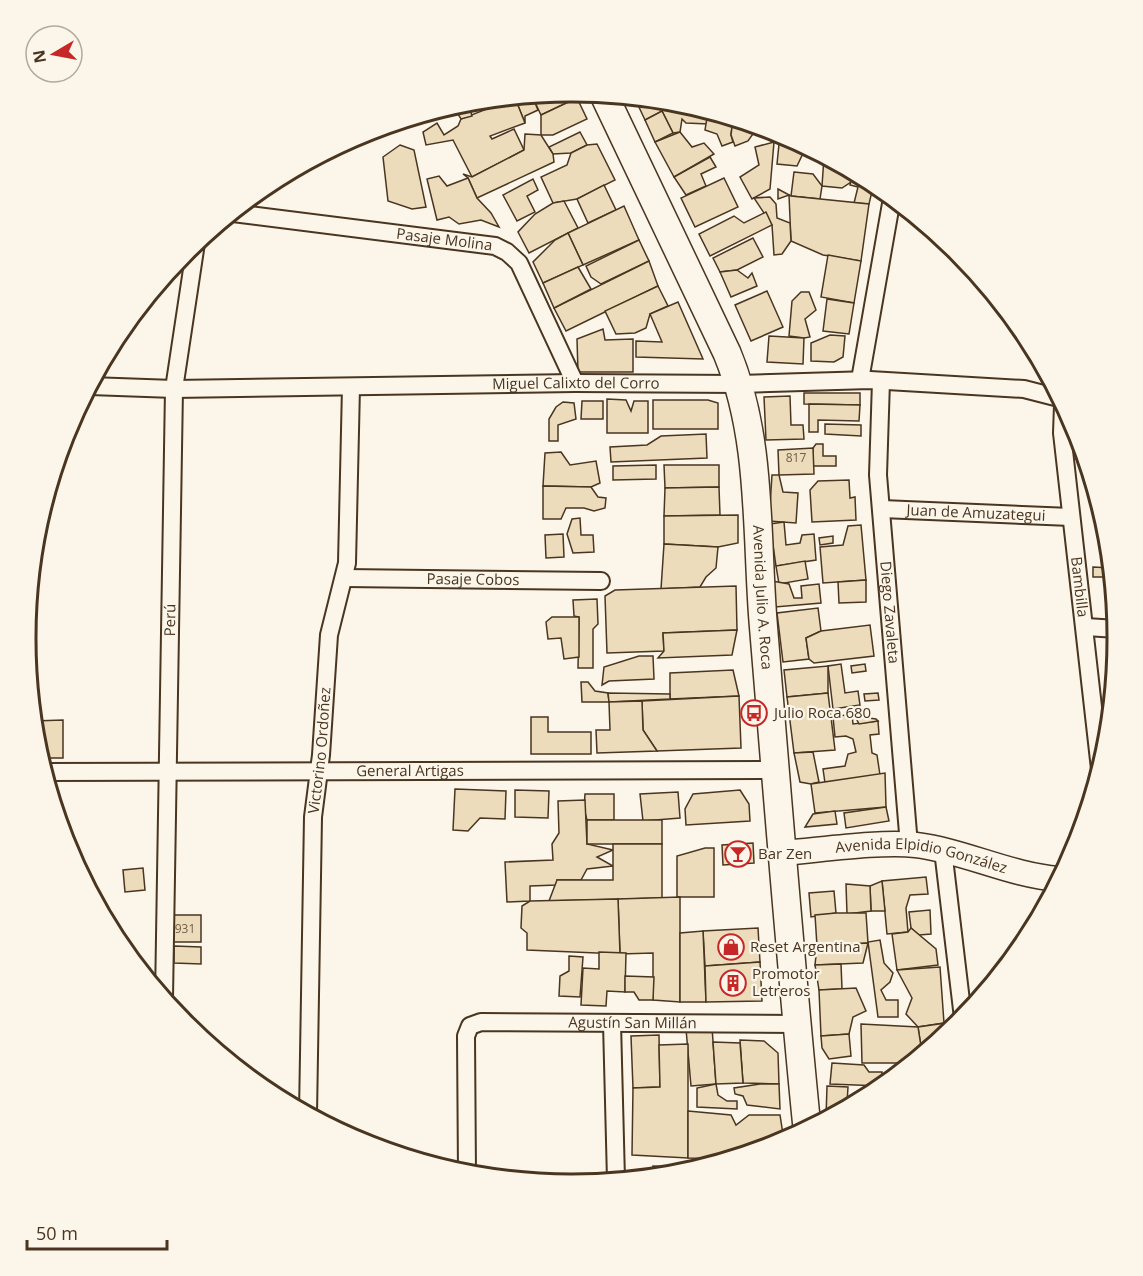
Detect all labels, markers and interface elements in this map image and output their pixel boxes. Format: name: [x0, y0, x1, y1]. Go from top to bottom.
north arrow: [24, 24, 84, 84]
text: N: [27, 48, 51, 65]
street label: Pasaje Molina: [395, 223, 494, 255]
street label: Miguel Calixto del Corro: [492, 372, 660, 393]
house number: 817: [786, 449, 806, 466]
street label: Juan de Amuzategui: [904, 499, 1046, 525]
street label: Avenida Julio A. Roca: [749, 525, 778, 670]
street label: Bambilla: [1067, 556, 1094, 618]
street label: Diego Zavaleta: [876, 560, 905, 665]
street label: Pasaje Cobos: [426, 568, 520, 589]
street label: Perú: [159, 603, 179, 637]
street label: Victorino Ordoñez: [303, 686, 335, 815]
bus stop icon: Julio Roca 680: [739, 698, 769, 728]
place label: Julio Roca 680: [772, 702, 871, 722]
street label: General Artigas: [356, 760, 464, 780]
street label: Avenida Elpidio González: [834, 833, 1010, 877]
bar icon: Bar Zen: [723, 839, 753, 869]
place label: Bar Zen: [758, 843, 812, 863]
house number: 931: [175, 920, 195, 937]
shop icon: Reset Argentina: [716, 932, 746, 962]
place label: Reset Argentina: [750, 936, 861, 956]
place label: Promotor Letreros: [752, 963, 820, 1000]
building icon: Promotor Letreros: [718, 968, 748, 998]
street label: Agustín San Millán: [568, 1012, 697, 1032]
scale bar: [27, 1213, 166, 1251]
text: 50 m: [36, 1221, 78, 1245]

